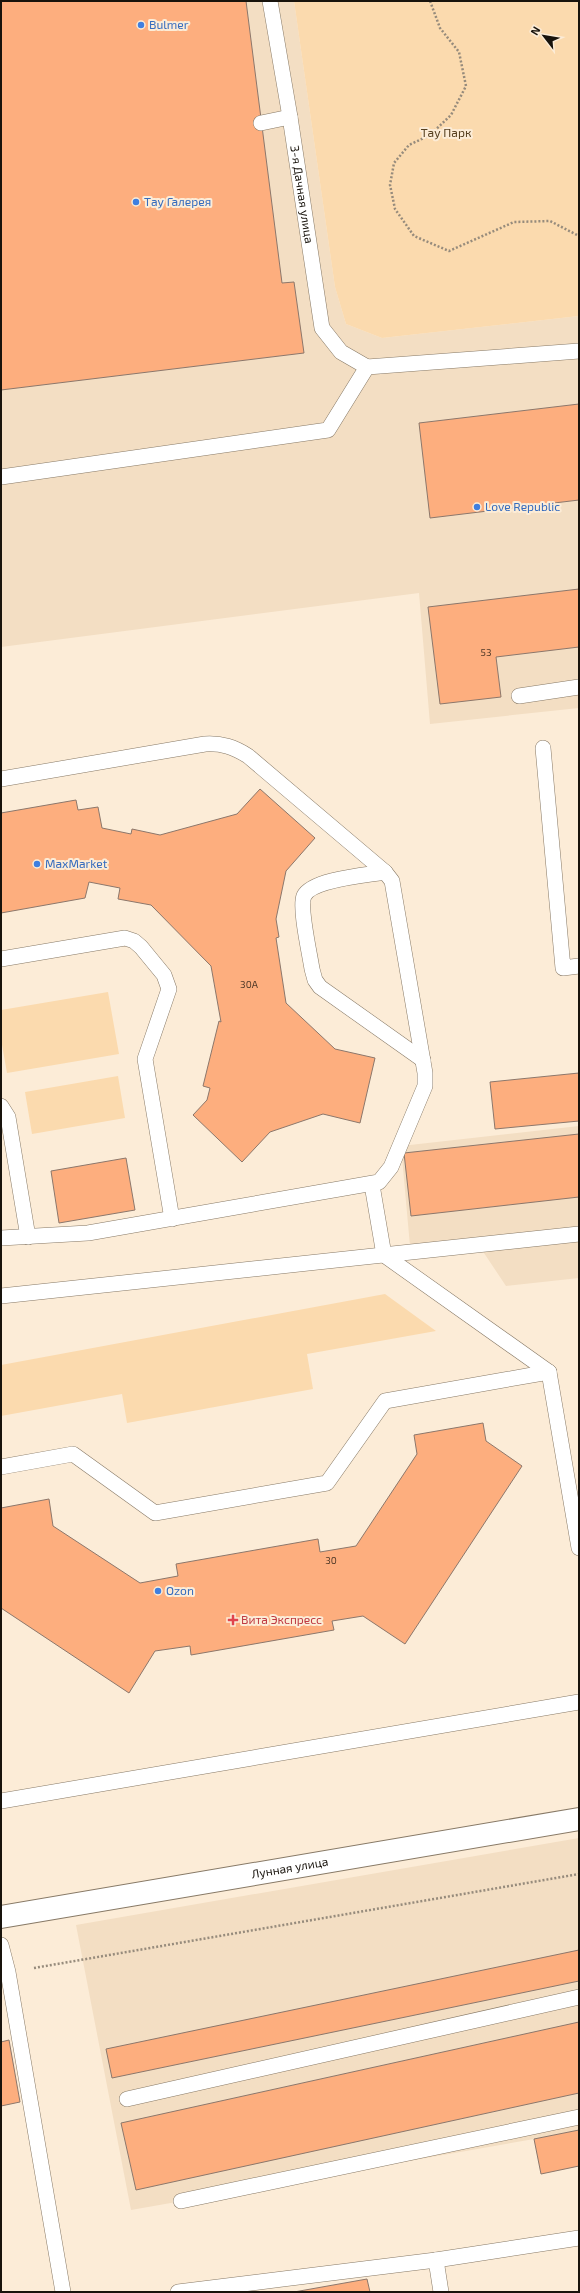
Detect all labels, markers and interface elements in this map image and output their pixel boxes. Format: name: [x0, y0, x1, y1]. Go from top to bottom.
north arrow: [524, 16, 564, 56]
place label: Bulmer: [149, 17, 189, 31]
marker: Bulmer: [136, 20, 146, 30]
text: N: [527, 24, 543, 37]
park label: Тау Парк: [421, 125, 472, 140]
street label: 3-я Дачная улица: [288, 144, 317, 244]
place label: Тау Галерея: [144, 194, 211, 209]
marker: Тау Галерея: [131, 197, 141, 207]
place label: Love Republic: [485, 499, 560, 513]
marker: Love Republic: [472, 502, 482, 512]
house number: 53: [481, 646, 491, 658]
place label: MaxMarket: [45, 856, 108, 870]
marker: MaxMarket: [32, 859, 42, 869]
house number: 30А: [240, 978, 259, 990]
house number: 30: [325, 1554, 337, 1566]
place label: Ozon: [166, 1583, 194, 1597]
marker: Ozon: [153, 1586, 163, 1596]
place label: Вита Экспресс: [241, 1612, 322, 1626]
marker: Вита Экспресс: [228, 1615, 238, 1625]
street label: Лунная улица: [250, 1854, 329, 1880]

